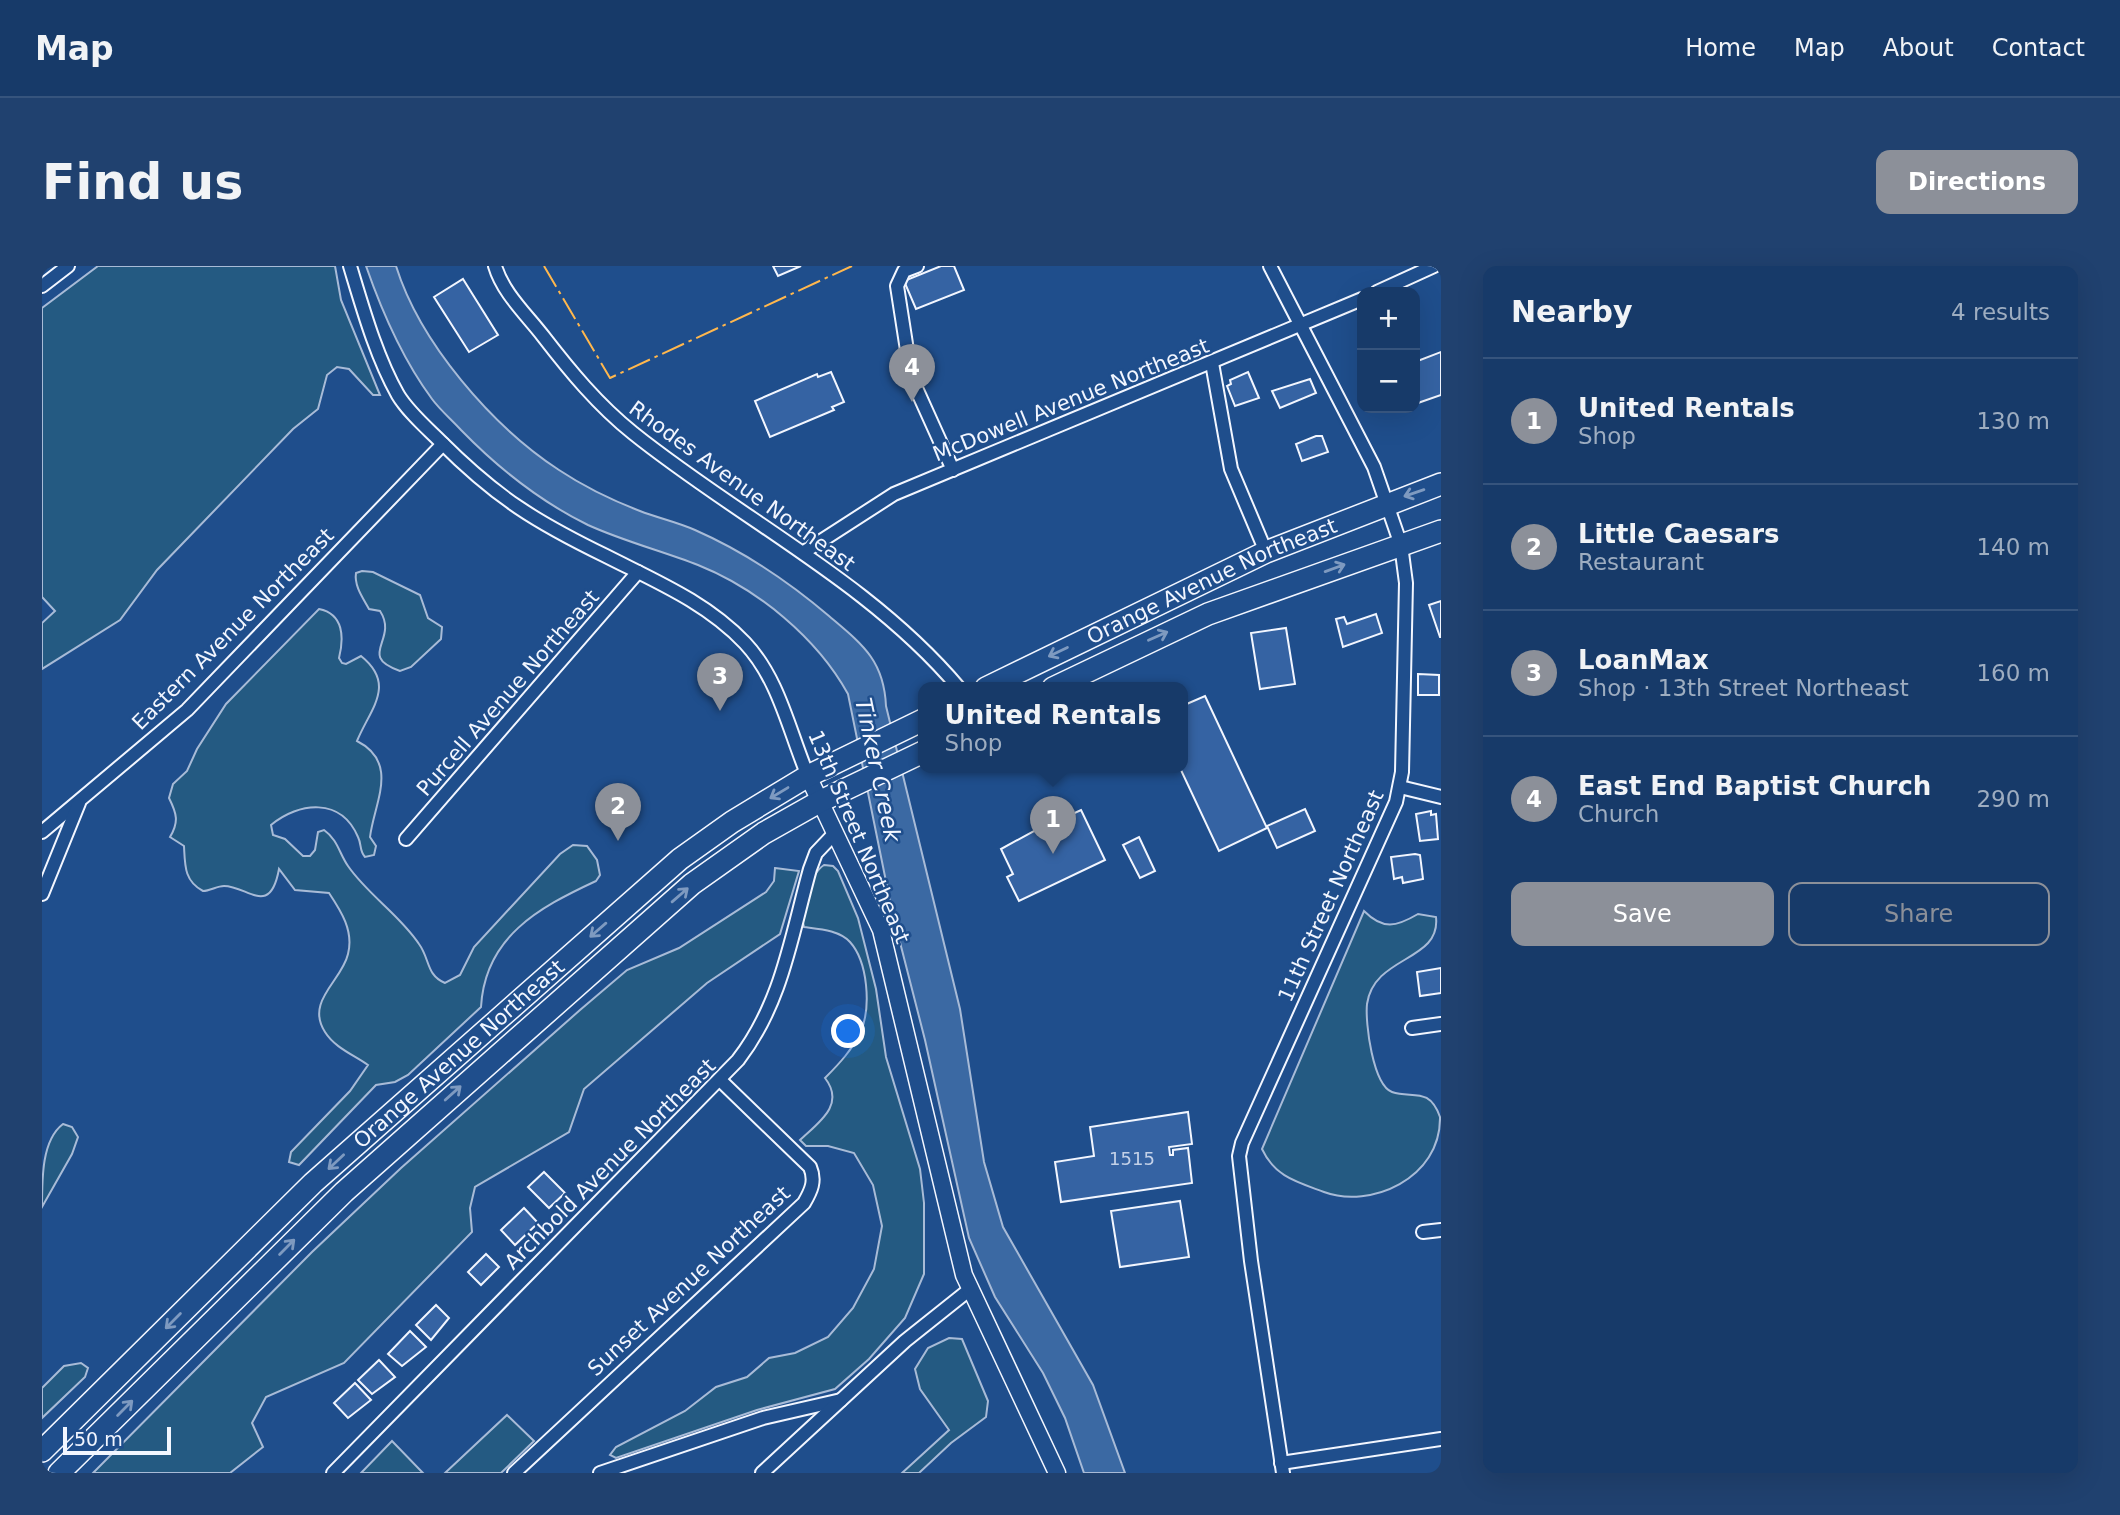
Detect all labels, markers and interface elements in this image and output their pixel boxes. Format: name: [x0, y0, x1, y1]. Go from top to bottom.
text: Map: [35, 29, 114, 68]
text: Home: [1685, 34, 1756, 62]
text: Map: [1794, 34, 1845, 62]
text: About: [1883, 34, 1954, 62]
text: Contact: [1992, 34, 2085, 62]
button: Directions: [1876, 150, 2078, 214]
text: Find us: [42, 154, 243, 211]
map controls: [1357, 287, 1420, 413]
button: +: [1357, 287, 1420, 350]
text: Nearby: [1511, 294, 1633, 329]
text: 4 results: [1951, 299, 2050, 325]
street label: McDowell Avenue Northeast: [929, 334, 1213, 466]
pin: 4: [889, 344, 935, 402]
button: −: [1357, 350, 1420, 413]
text: United Rentals: [1578, 393, 1795, 423]
street label: Rhodes Avenue Northeast: [625, 396, 859, 576]
text: 1: [1526, 408, 1542, 434]
text: 130 m: [1976, 408, 2050, 434]
text: Shop: [1578, 423, 1636, 449]
one-way arrow: [1404, 488, 1426, 500]
street label: Orange Avenue Northeast: [1083, 514, 1340, 649]
text: Little Caesars: [1578, 519, 1780, 549]
street label: Eastern Avenue Northeast: [127, 523, 339, 735]
text: 2: [1526, 534, 1542, 560]
text: 140 m: [1976, 534, 2050, 560]
text: Restaurant: [1578, 549, 1704, 575]
one-way arrow: [1324, 561, 1346, 574]
street label: Purcell Avenue Northeast: [412, 585, 604, 801]
one-way arrow: [1147, 629, 1168, 642]
text: LoanMax: [1578, 645, 1709, 675]
one-way arrow: [1048, 646, 1069, 660]
pin: 3: [697, 653, 743, 711]
text: 3: [1526, 660, 1542, 686]
text: 160 m: [1976, 660, 2050, 686]
text: Shop · 13th Street Northeast: [1578, 675, 1909, 701]
popup: [918, 682, 1188, 773]
water label: Tinker Creek: [850, 696, 906, 846]
text: United Rentals: [945, 700, 1161, 730]
street label: 13th Street Northeast: [803, 727, 915, 947]
text: Shop: [945, 730, 1002, 756]
text: East End Baptist Church: [1578, 771, 1931, 801]
pin: 2: [595, 783, 641, 841]
street label: 11th Street Northeast: [1273, 786, 1389, 1006]
text: 4: [1526, 786, 1542, 812]
text: 290 m: [1976, 786, 2050, 812]
one-way arrow: [770, 787, 790, 801]
pin: 1: [1030, 796, 1076, 854]
text: Church: [1578, 801, 1659, 827]
button: Save: [1511, 882, 1774, 946]
button: Share: [1788, 882, 2050, 946]
one-way arrow: [671, 887, 689, 903]
one-way arrow: [590, 922, 607, 939]
street label: Orange Avenue Northeast: [349, 955, 569, 1153]
your location: [831, 1014, 865, 1048]
street label: Archbold Avenue Northeast: [500, 1054, 720, 1274]
one-way arrow: [444, 1085, 462, 1101]
house number: 1515: [1109, 1148, 1155, 1169]
one-way arrow: [327, 1154, 345, 1170]
street label: Sunset Avenue Northeast: [583, 1181, 795, 1381]
one-way arrow: [278, 1239, 295, 1256]
one-way arrow: [165, 1313, 182, 1330]
one-way arrow: [116, 1399, 133, 1416]
scale bar: [63, 1424, 172, 1456]
text: 50 m: [74, 1428, 123, 1450]

